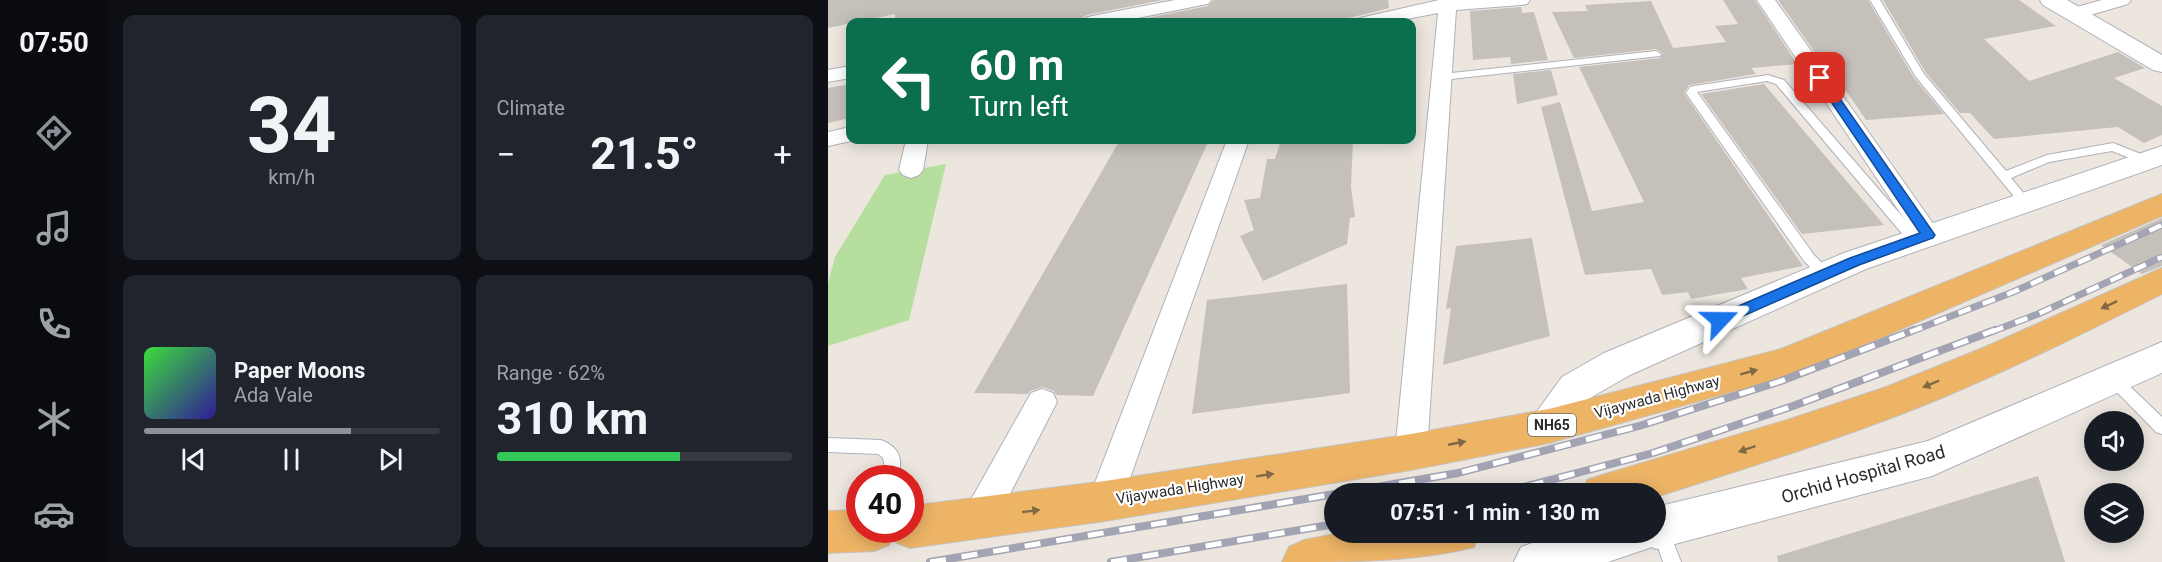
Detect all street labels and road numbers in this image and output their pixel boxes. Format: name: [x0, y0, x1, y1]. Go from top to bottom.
street label: Vijaywada Highway: [1592, 372, 1722, 422]
road number: NH65: [1528, 414, 1576, 436]
street label: Orchid Hospital Road: [1779, 441, 1947, 507]
street label: Vijaywada Highway: [1115, 470, 1245, 508]

